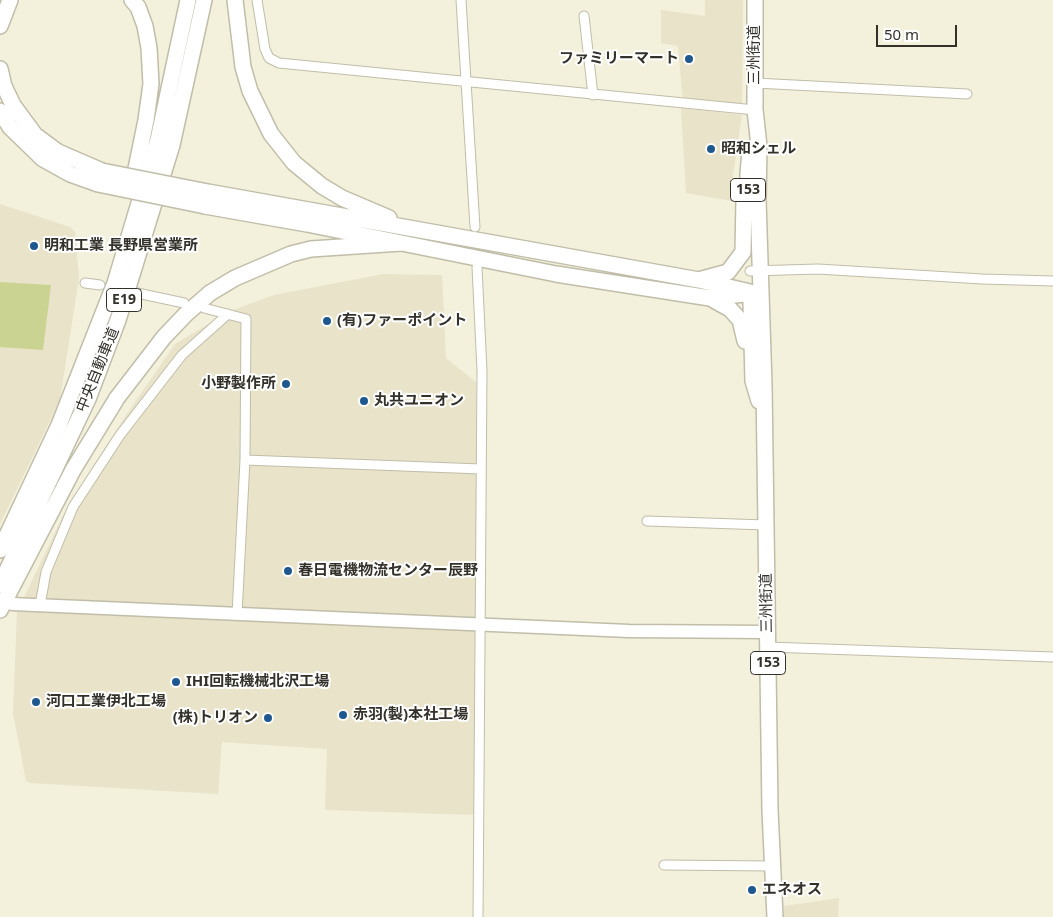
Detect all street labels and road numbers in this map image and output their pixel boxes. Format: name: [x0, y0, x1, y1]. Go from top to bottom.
street label: 三州街道: [746, 25, 764, 85]
road number: 153: [730, 178, 766, 202]
road number: E19: [106, 288, 142, 312]
street label: 中央自動車道: [73, 325, 123, 415]
street label: 三州街道: [757, 573, 777, 633]
road number: 153: [750, 651, 786, 674]

